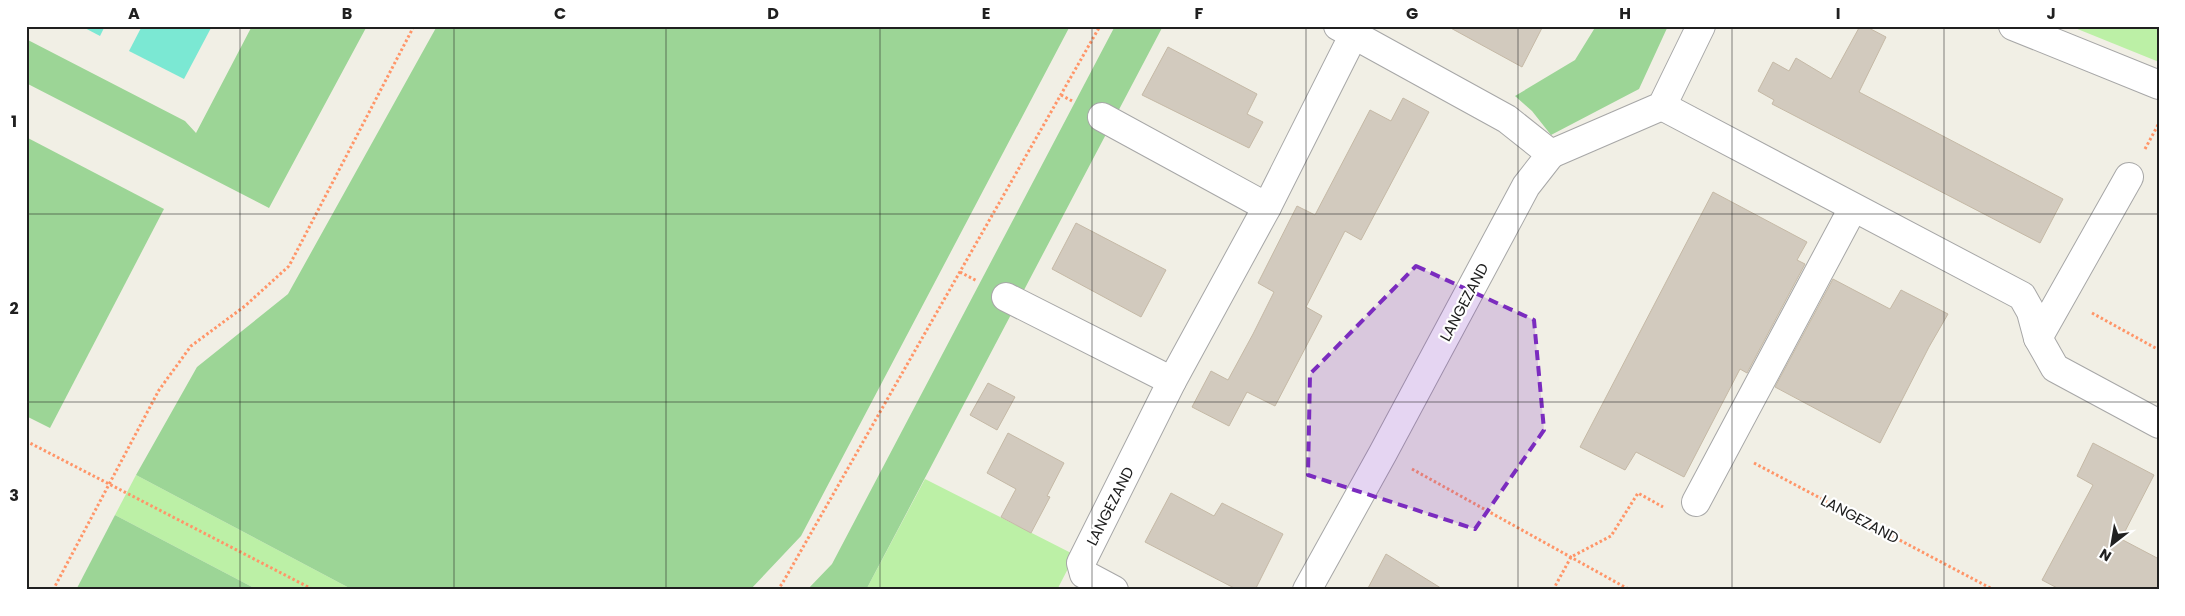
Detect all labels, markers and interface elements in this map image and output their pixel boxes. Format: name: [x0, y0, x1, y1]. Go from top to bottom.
text: A: [128, 2, 140, 25]
text: B: [342, 2, 352, 25]
text: C: [554, 2, 566, 25]
text: D: [767, 2, 779, 25]
text: E: [982, 2, 990, 25]
text: F: [1195, 2, 1204, 25]
text: G: [1406, 2, 1418, 25]
text: H: [1619, 2, 1631, 25]
text: I: [1836, 2, 1840, 25]
text: J: [2046, 2, 2056, 25]
text: 1: [11, 110, 17, 133]
street label: LANGEZAND: [1435, 259, 1493, 345]
text: 2: [9, 297, 19, 320]
street label: LANGEZAND: [1081, 463, 1139, 549]
text: 3: [9, 484, 19, 507]
street label: LANGEZAND: [1817, 490, 1903, 548]
north arrow: [2088, 518, 2138, 568]
text: N: [2096, 544, 2115, 566]

